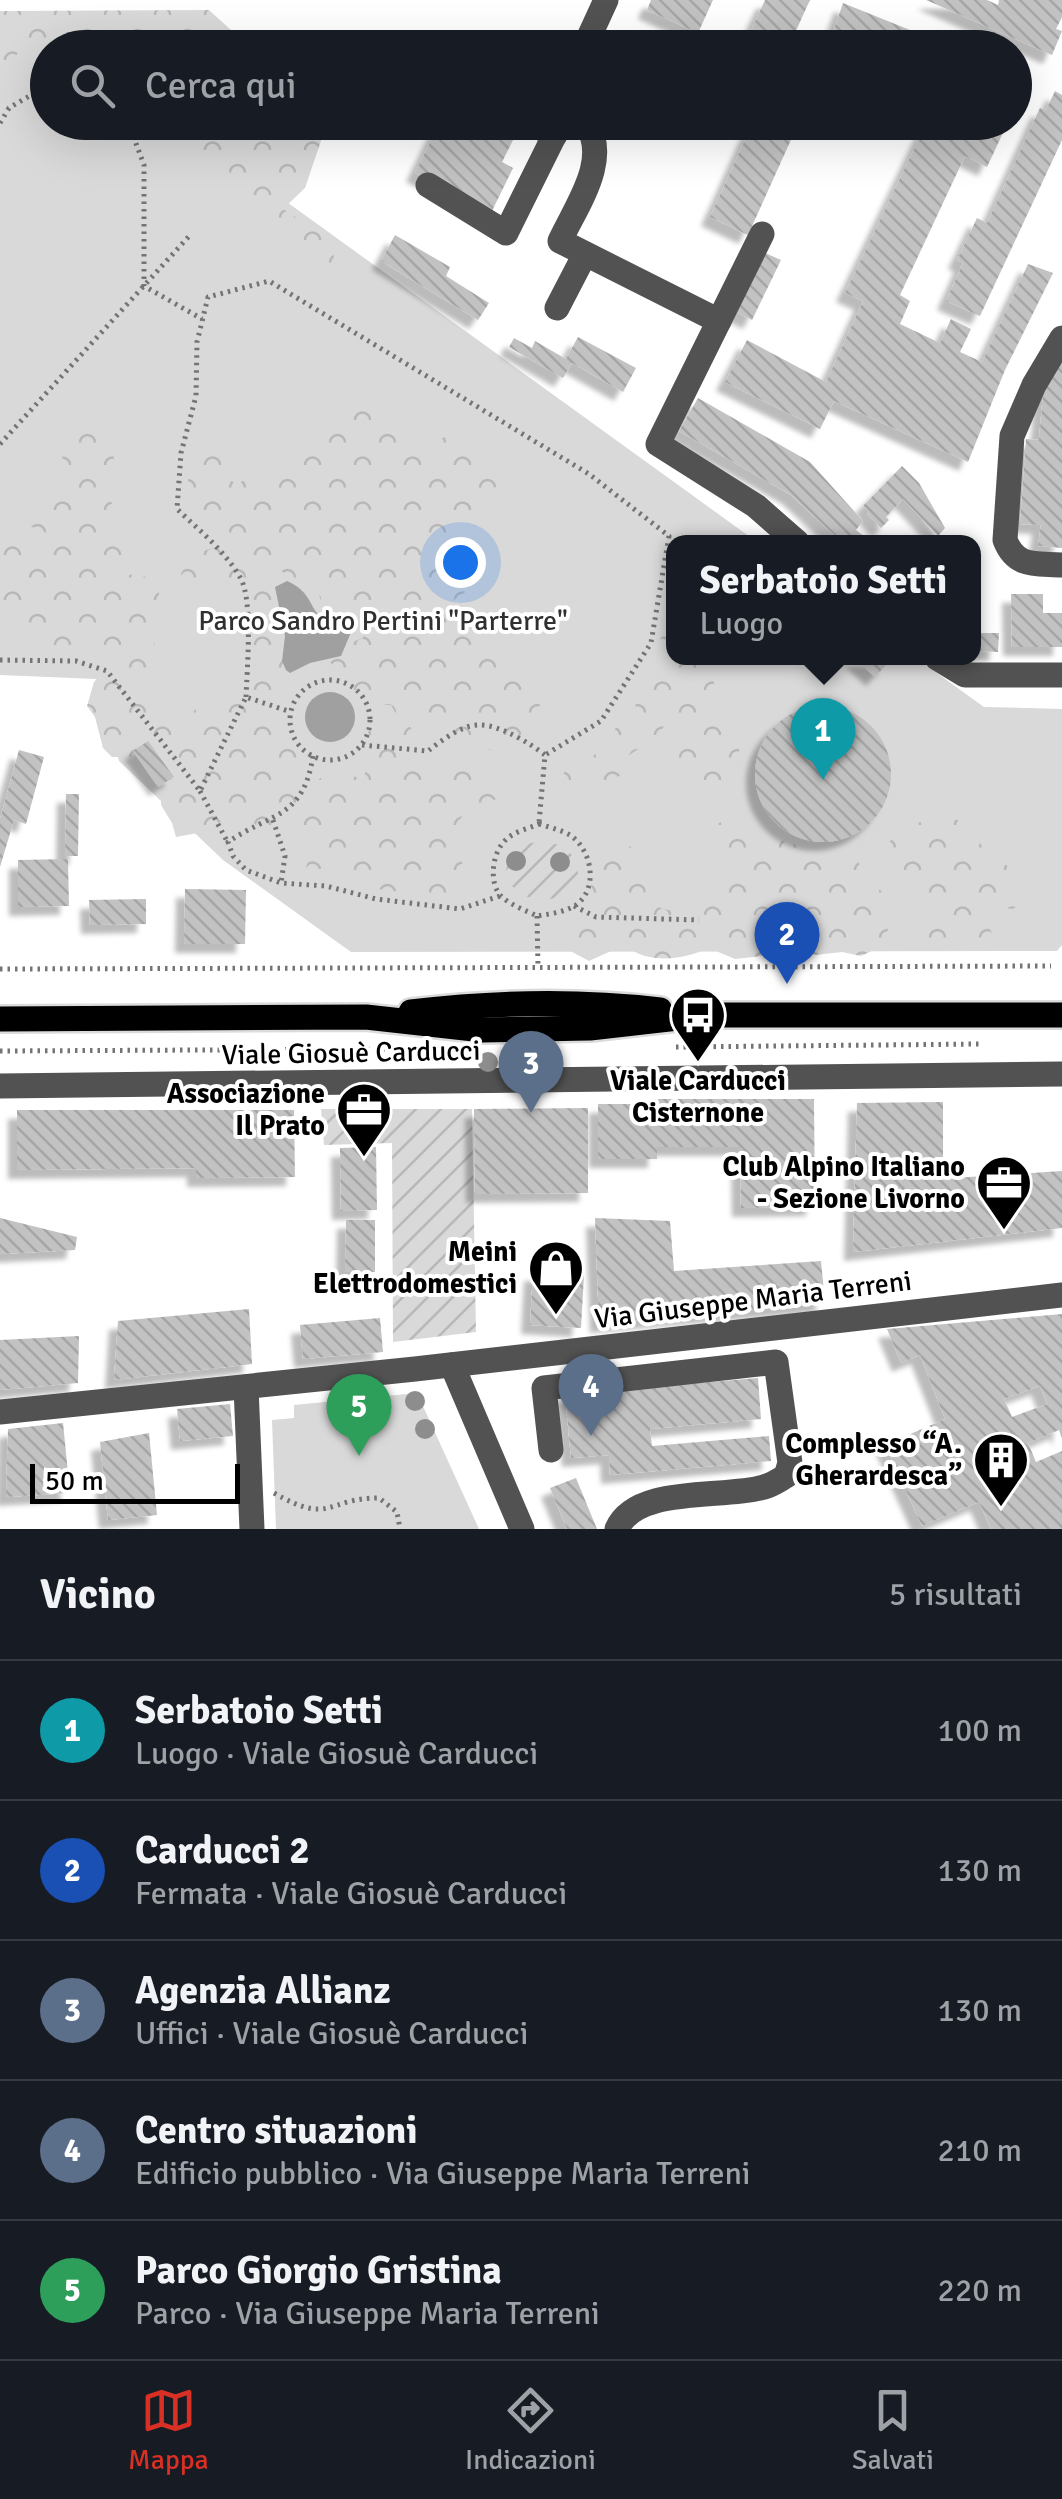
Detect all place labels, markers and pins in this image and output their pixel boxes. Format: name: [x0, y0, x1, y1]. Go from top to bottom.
pin: 1: [790, 698, 856, 780]
pin: 2: [754, 902, 820, 984]
bus stop icon: Viale Carducci Cisternone: [668, 985, 728, 1064]
pin: 3: [498, 1030, 564, 1113]
place label: Viale Carducci Cisternone: [610, 1064, 786, 1130]
place label: Associazione Il Prato: [167, 1077, 325, 1143]
office icon: Associazione Il Prato: [334, 1080, 394, 1159]
place label: Club Alpino Italiano - Sezione Livorno: [722, 1150, 965, 1216]
office icon: Club Alpino Italiano - Sezione Livorno: [974, 1153, 1034, 1232]
place label: Meini Elettrodomestici: [313, 1235, 517, 1301]
shop icon: Meini Elettrodomestici: [526, 1238, 586, 1317]
pin: 4: [558, 1354, 624, 1436]
pin: 5: [326, 1374, 392, 1456]
place label: Complesso “A. Gherardesca”: [785, 1427, 962, 1493]
building icon: Complesso “A. Gherardesca”: [971, 1430, 1031, 1509]

